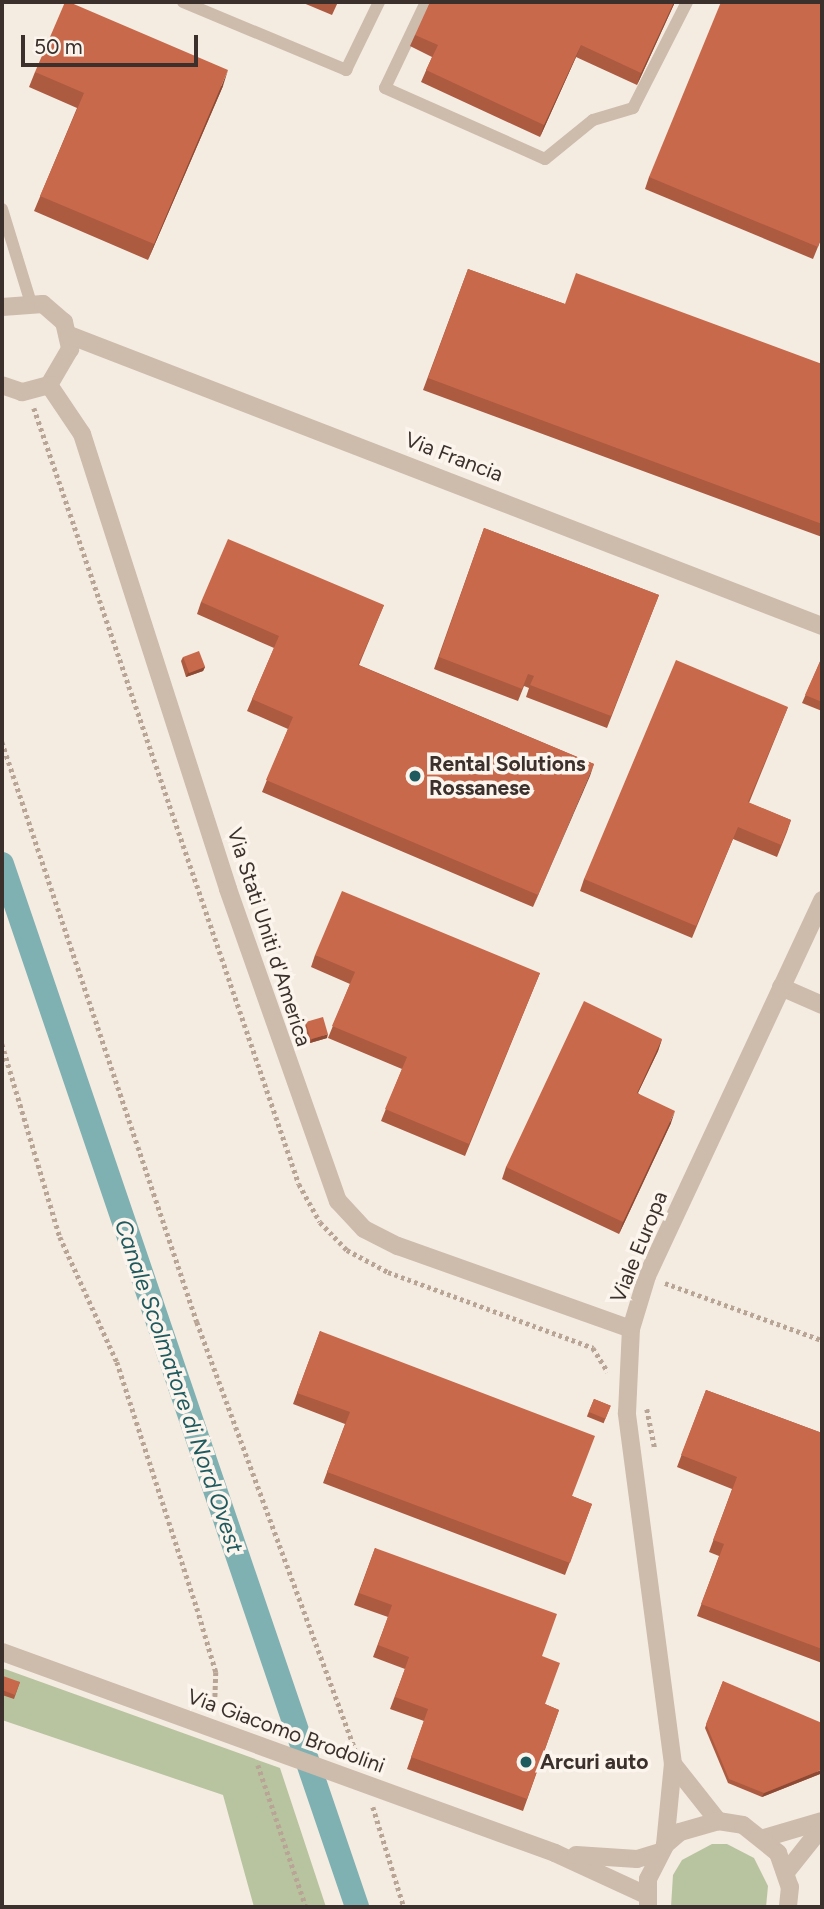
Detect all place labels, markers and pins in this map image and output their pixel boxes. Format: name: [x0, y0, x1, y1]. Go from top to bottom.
place label: Rental Solutions Rossanese: [429, 751, 586, 801]
marker: Rental Solutions Rossanese: [407, 768, 423, 784]
place label: Arcuri auto: [540, 1749, 648, 1775]
marker: Arcuri auto: [518, 1754, 534, 1770]

